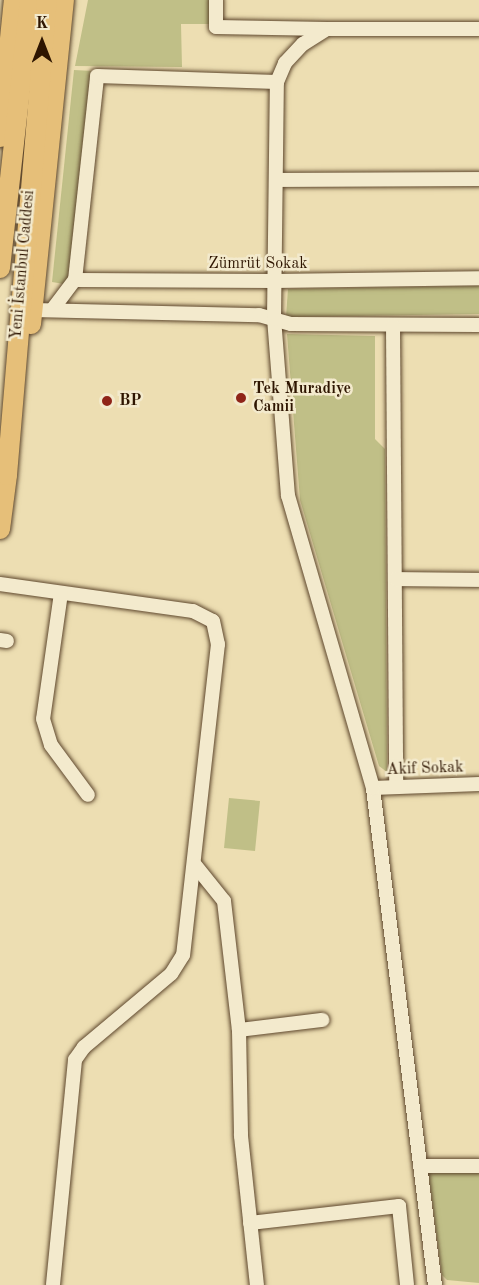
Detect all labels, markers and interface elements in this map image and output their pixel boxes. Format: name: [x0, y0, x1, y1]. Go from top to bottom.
north arrow: [12, 12, 72, 72]
text: K: [36, 16, 48, 32]
street label: Yeni İstanbul Caddesi: [7, 189, 39, 341]
street label: Zümrüt Sokak: [208, 254, 308, 274]
place label: Tek Muradiye Camii: [253, 379, 351, 417]
place label: BP: [119, 391, 142, 411]
marker: Tek Muradiye Camii: [234, 391, 248, 405]
marker: BP: [100, 394, 114, 408]
street label: Akif Sokak: [386, 758, 464, 780]

